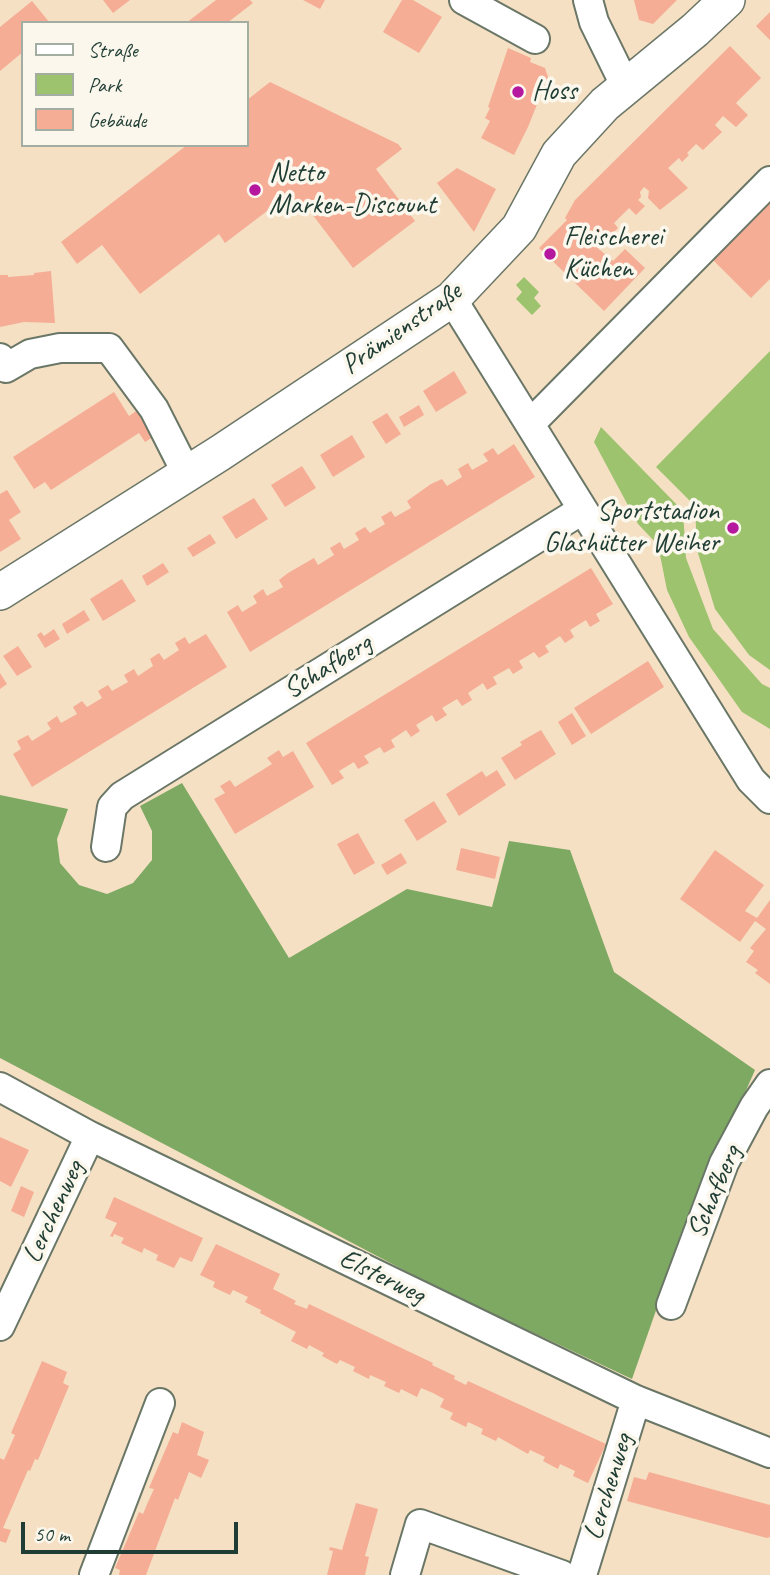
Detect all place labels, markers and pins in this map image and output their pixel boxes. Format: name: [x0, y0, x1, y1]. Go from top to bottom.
place label: Hoss: [532, 75, 577, 109]
marker: Hoss: [510, 84, 526, 100]
place label: Netto Marken-Discount: [269, 157, 436, 223]
marker: Netto Marken-Discount: [247, 182, 263, 198]
place label: Fleischerei Küchen: [564, 221, 663, 287]
marker: Fleischerei Küchen: [542, 246, 558, 262]
place label: Sportstadion Glashütter Weiher: [544, 495, 719, 561]
marker: Sportstadion Glashütter Weiher: [725, 520, 741, 536]

